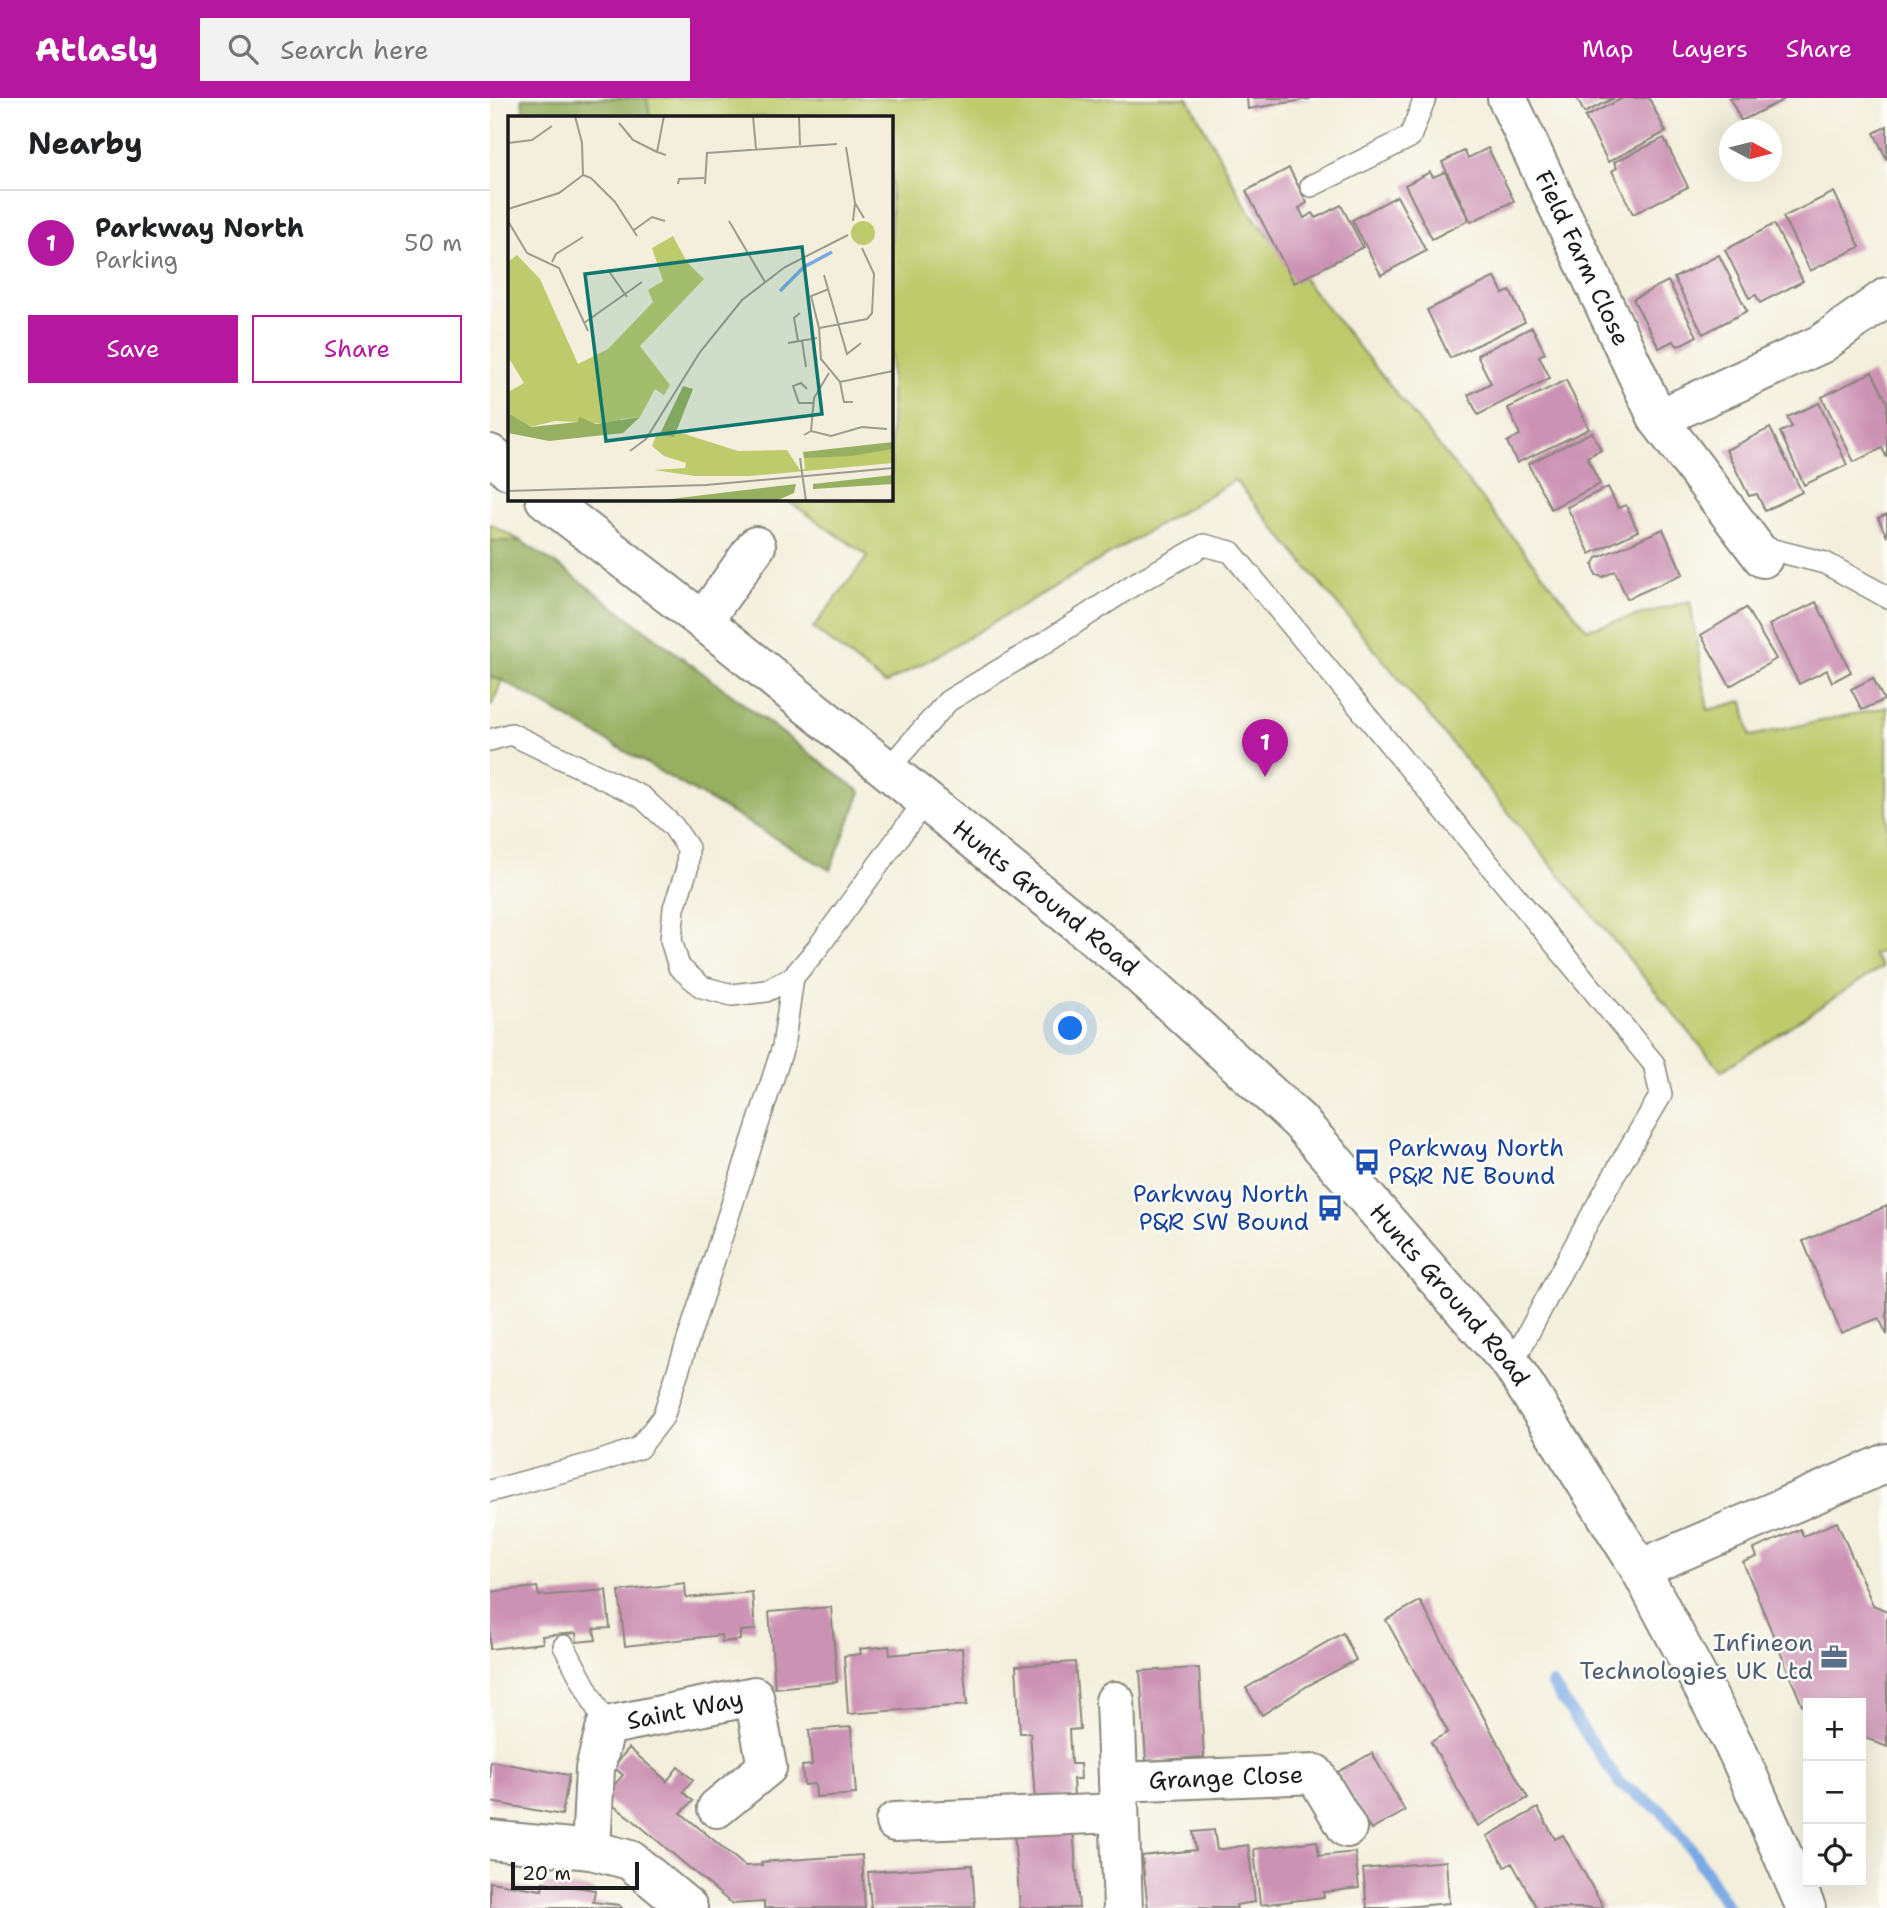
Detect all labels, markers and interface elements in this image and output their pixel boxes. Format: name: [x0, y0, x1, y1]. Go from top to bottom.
search box: [200, 18, 690, 81]
text: Atlasly: [35, 27, 158, 72]
icon: search: [224, 30, 262, 68]
text: Search here: [280, 32, 429, 67]
text: Map: [1582, 33, 1633, 65]
text: Layers: [1671, 33, 1748, 65]
text: Share: [1786, 33, 1852, 65]
inset map: [508, 116, 892, 500]
north arrow: [1719, 119, 1782, 182]
text: Nearby: [28, 123, 143, 164]
street label: Field Farm Close: [1527, 165, 1637, 351]
text: Parkway North: [95, 210, 304, 245]
text: 1: [46, 228, 56, 258]
text: 50 m: [404, 228, 462, 258]
text: Parking: [95, 245, 178, 275]
button: Save: [28, 315, 238, 383]
button: Share: [252, 315, 462, 383]
pin: 1: [1242, 719, 1288, 777]
street label: Hunts Ground Road: [946, 813, 1146, 982]
your location: [1053, 1011, 1087, 1045]
place label: Parkway North P&R NE Bound: [1388, 1132, 1564, 1192]
bus stop icon: Parkway North P&R NE Bound: [1352, 1147, 1382, 1177]
place label: Parkway North P&R SW Bound: [1133, 1178, 1309, 1238]
bus stop icon: Parkway North P&R SW Bound: [1315, 1193, 1345, 1223]
street label: Hunts Ground Road: [1362, 1197, 1537, 1392]
place label: Infineon Technologies UK Ltd: [1580, 1627, 1813, 1687]
office icon: Infineon Technologies UK Ltd: [1819, 1642, 1849, 1672]
street label: Saint Way: [624, 1683, 746, 1737]
map controls: [1803, 1698, 1866, 1887]
button: +: [1803, 1698, 1866, 1761]
street label: Grange Close: [1148, 1758, 1304, 1797]
button: −: [1803, 1761, 1866, 1824]
button: locate: [1803, 1824, 1866, 1887]
scale bar: [511, 1859, 639, 1891]
text: 20 m: [522, 1861, 571, 1886]

